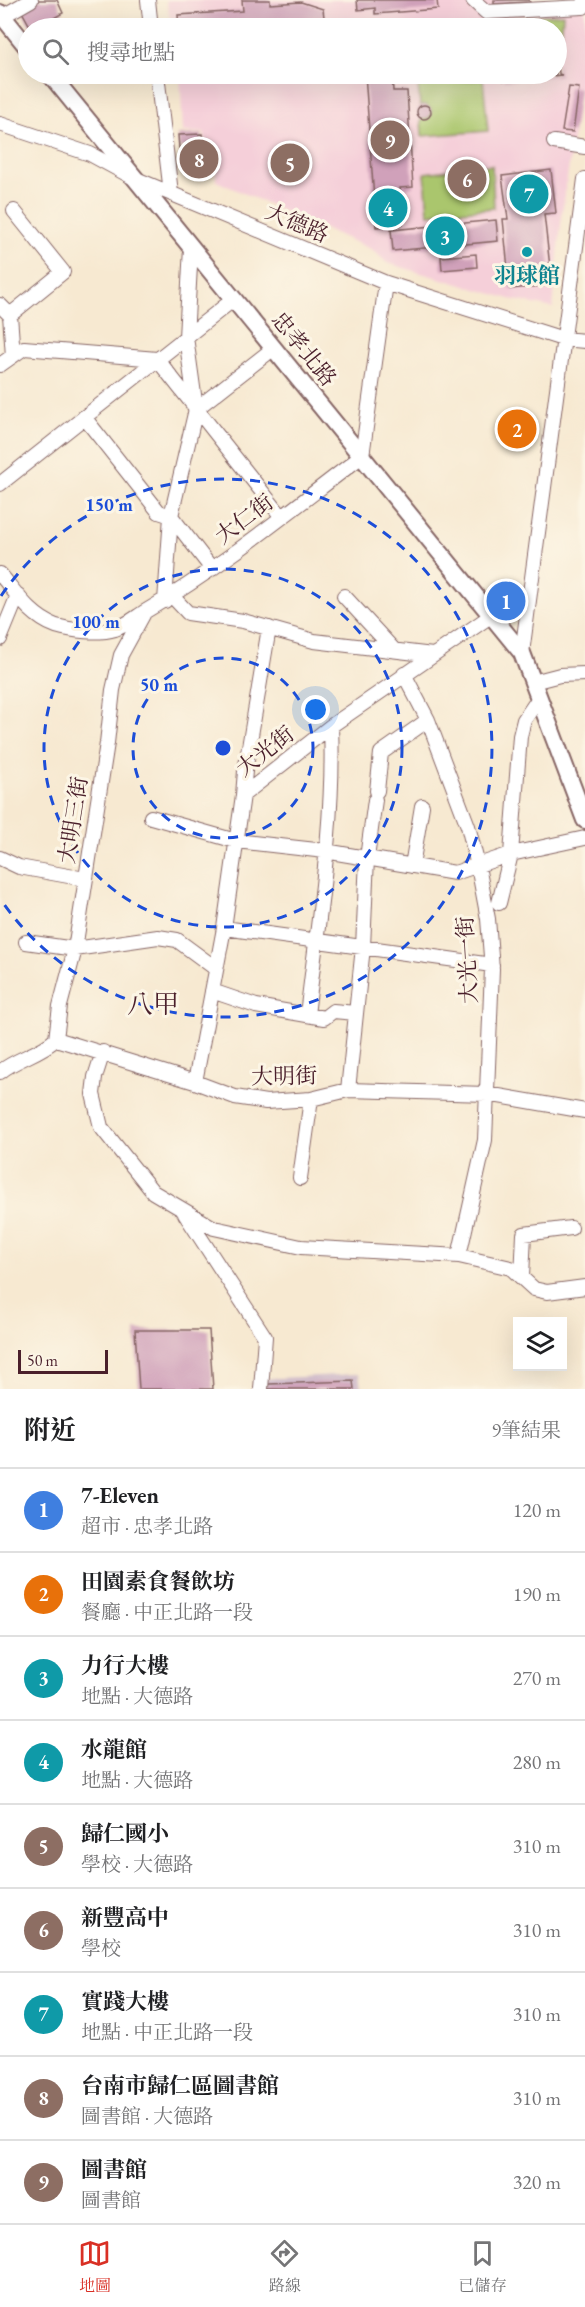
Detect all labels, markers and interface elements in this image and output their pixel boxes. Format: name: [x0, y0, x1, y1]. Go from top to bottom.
search box: [18, 18, 567, 84]
icon: search: [39, 35, 72, 68]
text: 搜尋地點: [87, 38, 175, 67]
pin: 9: [370, 118, 410, 162]
pin: 8: [180, 136, 218, 182]
pin: 5: [270, 140, 310, 186]
pin: 6: [448, 156, 486, 201]
pin: 7: [510, 172, 548, 216]
pin: 4: [368, 186, 408, 230]
street label: 大德路: [261, 197, 333, 249]
pin: 3: [426, 214, 464, 258]
marker: 羽球館: [520, 245, 534, 259]
place label: 羽球館: [494, 261, 560, 290]
street label: 忠孝北路: [265, 306, 343, 392]
pin: 2: [498, 406, 536, 452]
street label: 大仁街: [209, 488, 279, 550]
text: 150 m: [85, 493, 133, 516]
pin: 1: [486, 578, 526, 624]
text: 100 m: [72, 610, 120, 633]
text: 50 m: [140, 673, 178, 696]
your location: [301, 695, 330, 724]
street label: 大光街: [230, 719, 300, 783]
centre of rings: [213, 738, 233, 758]
street label: 大明三街: [52, 774, 94, 866]
street label: 大光一街: [450, 915, 484, 1005]
district label: 八甲: [127, 987, 179, 1021]
street label: 大明街: [251, 1061, 317, 1091]
map controls: [513, 1317, 567, 1371]
button: layers: [513, 1317, 567, 1371]
scale bar: [18, 1347, 108, 1374]
text: 50 m: [27, 1350, 58, 1371]
text: 附近: [24, 1413, 76, 1447]
text: 9筆結果: [491, 1417, 561, 1443]
text: 7-Eleven: [81, 1481, 159, 1510]
text: 1: [38, 1497, 49, 1523]
text: 120 m: [513, 1497, 561, 1523]
text: 超市 · 忠孝北路: [81, 1513, 213, 1539]
text: 田園素食餐飲坊: [81, 1567, 235, 1596]
text: 2: [38, 1581, 49, 1607]
text: 190 m: [513, 1581, 561, 1607]
text: 餐廳 · 中正北路一段: [81, 1599, 253, 1625]
text: 力行大樓: [81, 1651, 169, 1680]
text: 3: [38, 1665, 49, 1691]
text: 270 m: [513, 1665, 561, 1691]
text: 地點 · 大德路: [81, 1683, 193, 1709]
text: 水龍館: [81, 1735, 147, 1764]
text: 4: [38, 1749, 49, 1775]
text: 280 m: [513, 1749, 561, 1775]
text: 地點 · 大德路: [81, 1767, 193, 1793]
text: 歸仁國小: [81, 1819, 169, 1848]
text: 5: [38, 1833, 49, 1859]
text: 310 m: [513, 1833, 561, 1859]
text: 學校 · 大德路: [81, 1851, 193, 1877]
text: 新豐高中: [81, 1903, 169, 1932]
text: 6: [38, 1917, 49, 1943]
text: 310 m: [513, 1917, 561, 1943]
text: 學校: [81, 1935, 121, 1961]
text: 實踐大樓: [81, 1987, 169, 2016]
text: 7: [38, 2001, 49, 2027]
text: 310 m: [513, 2001, 561, 2027]
text: 地點 · 中正北路一段: [81, 2019, 253, 2045]
text: 台南市歸仁區圖書館: [81, 2071, 279, 2100]
text: 8: [38, 2085, 49, 2111]
text: 310 m: [513, 2085, 561, 2111]
text: 圖書館 · 大德路: [81, 2103, 213, 2129]
text: 圖書館: [81, 2155, 147, 2184]
text: 9: [38, 2169, 49, 2195]
text: 320 m: [513, 2169, 561, 2195]
text: 圖書館: [81, 2187, 141, 2213]
tab: 地圖: [78, 2237, 111, 2296]
tab: 路線: [268, 2237, 301, 2296]
tab: 已儲存: [458, 2237, 506, 2296]

